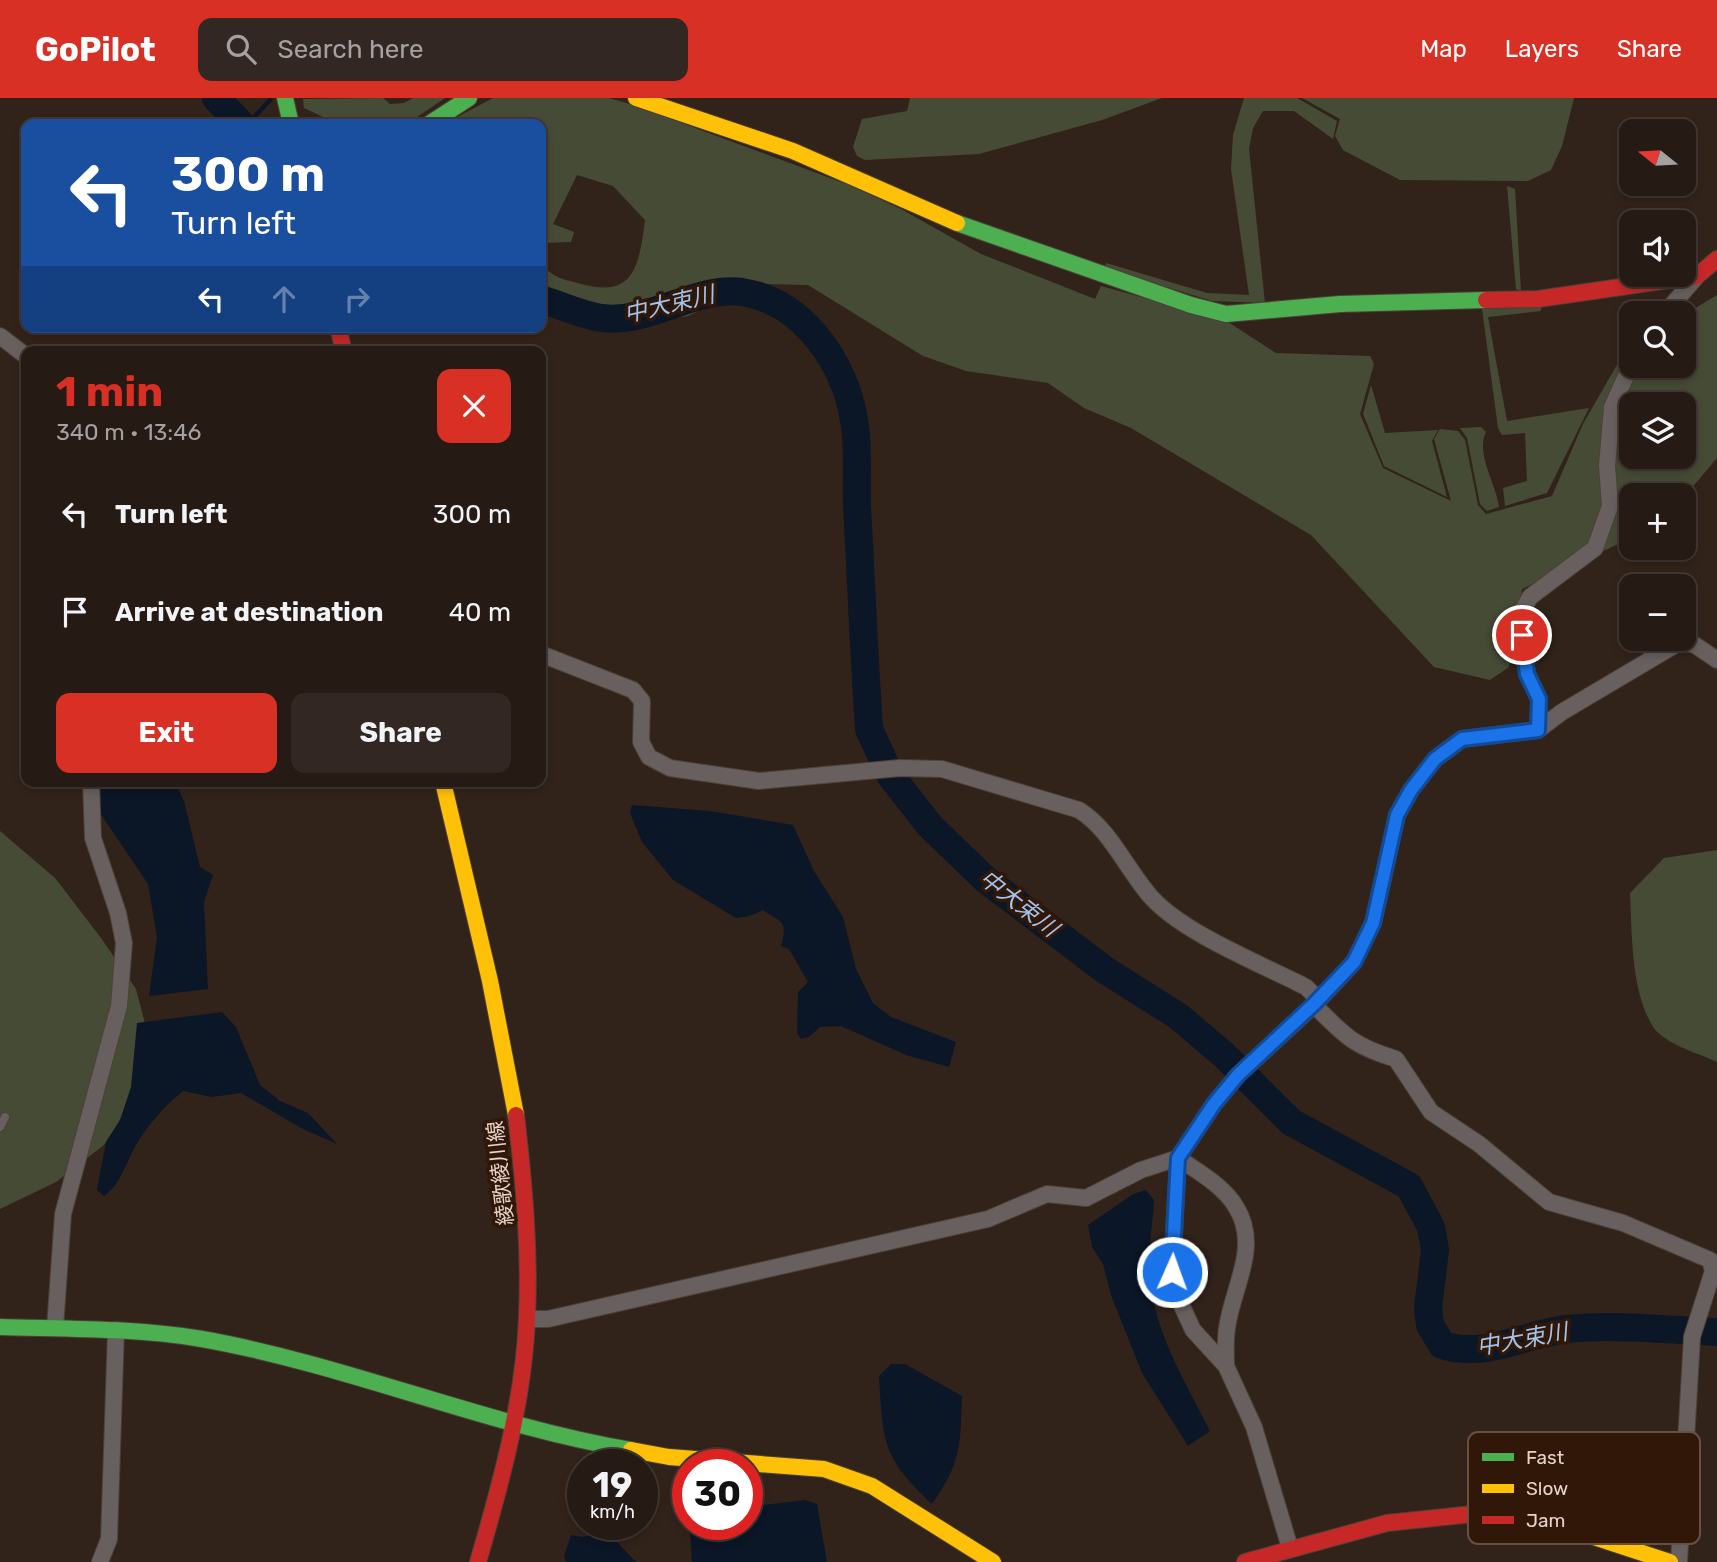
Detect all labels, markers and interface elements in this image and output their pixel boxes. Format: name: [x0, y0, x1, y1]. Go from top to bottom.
search box: [198, 18, 688, 81]
text: GoPilot: [35, 30, 156, 69]
icon: search: [222, 30, 260, 68]
text: Search here: [278, 34, 423, 65]
text: Map: [1420, 35, 1467, 63]
text: Layers: [1505, 35, 1579, 63]
text: Share: [1617, 35, 1682, 63]
north arrow: [1619, 119, 1696, 196]
map controls: [1619, 119, 1696, 651]
text: 300 m: [171, 145, 325, 203]
icon: left: [56, 147, 147, 238]
text: Turn left: [171, 204, 296, 242]
button: sound: [1619, 210, 1696, 287]
water label: 中大束川: [621, 279, 720, 328]
icon: left: [192, 280, 230, 318]
icon: ahead: [265, 280, 303, 318]
icon: right: [338, 280, 376, 318]
button: search: [1619, 301, 1696, 378]
text: 1 min: [56, 367, 163, 417]
button: close: [437, 369, 511, 443]
button: layers: [1619, 392, 1696, 469]
text: 340 m · 13:46: [56, 418, 201, 446]
button: +: [1619, 483, 1696, 560]
icon: left: [56, 495, 94, 533]
text: Turn left: [115, 499, 227, 530]
text: 300 m: [433, 499, 511, 530]
button: −: [1619, 574, 1696, 651]
icon: arrive: [56, 593, 94, 631]
text: Arrive at destination: [115, 597, 383, 628]
text: 40 m: [449, 597, 511, 628]
pin: [1492, 605, 1552, 665]
icon: arrive: [1503, 616, 1541, 654]
button: Exit: [56, 693, 277, 773]
button: Share: [291, 693, 511, 773]
water label: 中大束川: [974, 864, 1066, 944]
street label: 綾歌綾川線: [482, 1119, 518, 1227]
position arrow: [1135, 1235, 1209, 1309]
water label: 中大束川: [1474, 1317, 1573, 1361]
legend: [1468, 1432, 1700, 1544]
text: Fast: [1526, 1446, 1565, 1469]
speed limit sign: 30: [672, 1449, 763, 1540]
text: 19: [593, 1464, 632, 1506]
text: Slow: [1526, 1477, 1568, 1500]
text: km/h: [590, 1501, 635, 1523]
text: Jam: [1526, 1509, 1565, 1532]

